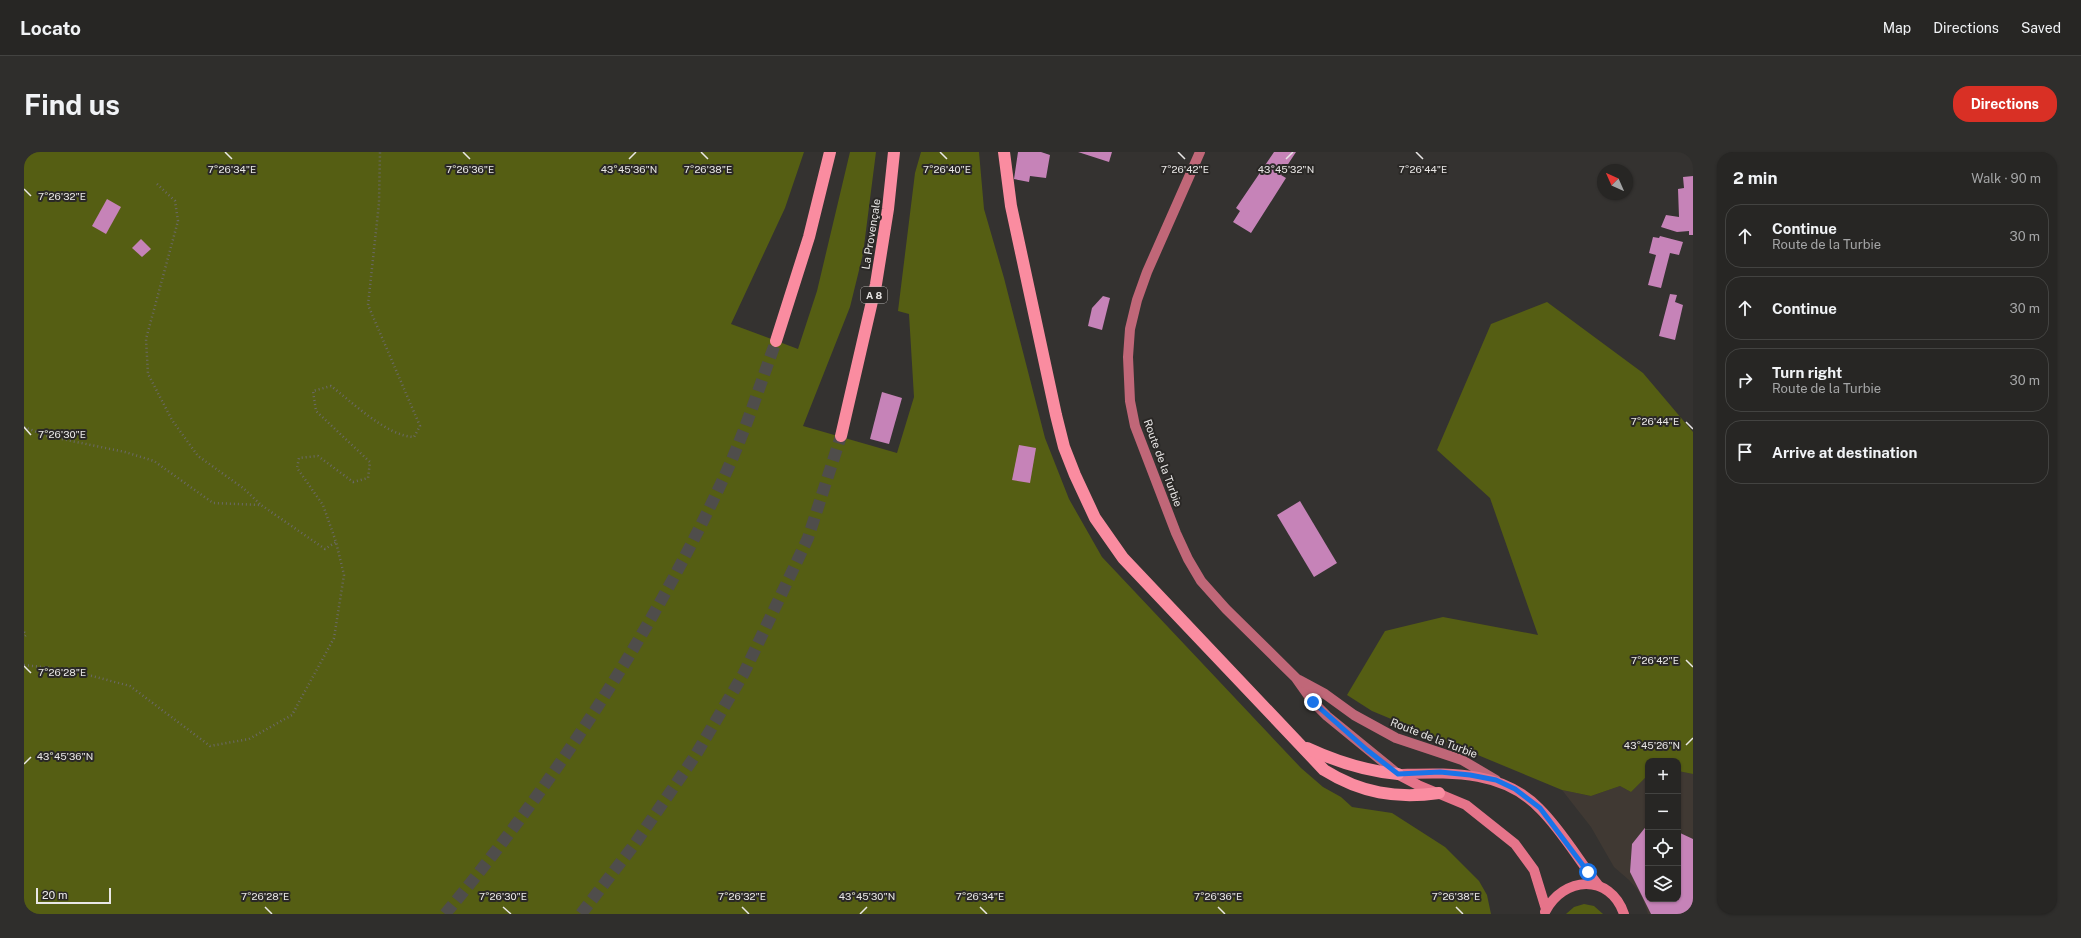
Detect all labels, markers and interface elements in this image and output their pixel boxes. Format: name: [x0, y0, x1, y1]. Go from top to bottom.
text: Locato: [20, 17, 81, 39]
text: Map: [1883, 20, 1911, 36]
text: Directions: [1933, 20, 1999, 36]
text: Saved: [2021, 20, 2061, 36]
button: Directions: [1953, 86, 2057, 122]
text: Find us: [24, 88, 120, 121]
text: 7°26'34"E: [208, 163, 256, 175]
text: 7°26'36"E: [446, 163, 494, 175]
text: 43°45'36"N: [601, 163, 657, 175]
text: 7°26'38"E: [684, 163, 732, 175]
text: 7°26'40"E: [923, 163, 971, 175]
text: 7°26'42"E: [1161, 163, 1209, 175]
text: 43°45'32"N: [1258, 163, 1314, 175]
text: 7°26'44"E: [1399, 163, 1447, 175]
north arrow: [1597, 164, 1633, 200]
text: 2 min: [1733, 168, 1778, 188]
text: Walk · 90 m: [1971, 171, 2041, 186]
text: 7°26'32"E: [38, 190, 86, 202]
street label: La Provençale: [859, 198, 884, 270]
text: Continue: [1772, 220, 1837, 237]
icon: ahead: [1734, 225, 1756, 247]
text: 30 m: [2010, 229, 2040, 244]
text: Route de la Turbie: [1772, 237, 1881, 252]
road number: A 8: [861, 287, 887, 303]
icon: ahead: [1734, 297, 1756, 319]
text: Continue: [1772, 300, 1837, 317]
text: 30 m: [2010, 301, 2040, 316]
text: Turn right: [1772, 364, 1842, 381]
icon: right: [1734, 369, 1756, 391]
text: 30 m: [2010, 373, 2040, 388]
text: Route de la Turbie: [1772, 381, 1881, 396]
text: 7°26'44"E: [1631, 415, 1679, 427]
street label: Route de la Turbie: [1142, 418, 1184, 508]
text: 7°26'30"E: [38, 428, 86, 440]
icon: arrive: [1734, 441, 1756, 463]
text: Arrive at destination: [1772, 444, 1917, 461]
text: 7°26'42"E: [1631, 654, 1679, 666]
text: 7°26'28"E: [38, 666, 86, 678]
route end: [1304, 693, 1322, 711]
street label: Route de la Turbie: [1389, 716, 1479, 760]
text: 43°45'26"N: [1624, 739, 1680, 751]
text: 43°45'36"N: [37, 750, 93, 762]
map controls: [1645, 758, 1681, 902]
button: +: [1645, 758, 1681, 794]
button: −: [1645, 794, 1681, 830]
button: locate: [1645, 830, 1681, 866]
route start: [1579, 863, 1597, 881]
button: layers: [1645, 866, 1681, 902]
scale bar: [36, 886, 111, 905]
text: 20 m: [42, 889, 67, 901]
text: 7°26'28"E: [241, 890, 289, 902]
text: 7°26'30"E: [479, 890, 527, 902]
text: 7°26'32"E: [718, 890, 766, 902]
text: 43°45'30"N: [839, 890, 895, 902]
text: 7°26'34"E: [956, 890, 1004, 902]
text: 7°26'36"E: [1194, 890, 1242, 902]
text: 7°26'38"E: [1432, 890, 1480, 902]

